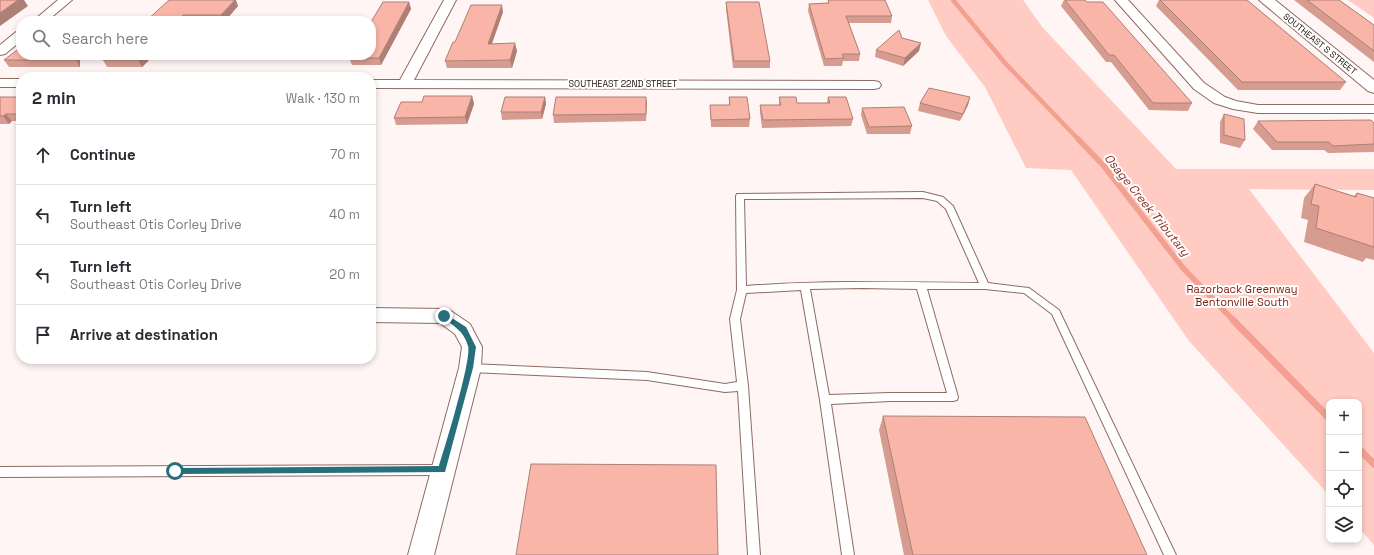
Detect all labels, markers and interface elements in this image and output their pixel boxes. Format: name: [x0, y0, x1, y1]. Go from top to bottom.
street label: SOUTHEAST S STREET: [1281, 11, 1360, 78]
search box: [16, 16, 376, 60]
icon: search: [30, 27, 52, 49]
text: Search here: [62, 29, 148, 48]
street label: SOUTHEAST 22ND STREET: [569, 78, 678, 90]
text: 2 min: [32, 87, 76, 109]
text: Walk · 130 m: [286, 90, 360, 107]
icon: ahead: [32, 144, 54, 166]
text: Continue: [70, 145, 136, 164]
text: 70 m: [330, 146, 360, 163]
water label: Osage Creek Tributary: [1101, 150, 1194, 260]
text: Turn left: [70, 197, 132, 216]
icon: left: [32, 204, 54, 226]
text: 40 m: [329, 206, 360, 223]
text: Southeast Otis Corley Drive: [70, 216, 242, 233]
text: Turn left: [70, 257, 132, 276]
icon: left: [32, 264, 54, 286]
text: 20 m: [329, 266, 360, 283]
text: Southeast Otis Corley Drive: [70, 276, 242, 293]
park label: Razorback Greenway Bentonville South: [1187, 282, 1297, 309]
route end: [435, 307, 453, 325]
icon: arrive: [32, 324, 54, 346]
text: Arrive at destination: [70, 325, 218, 344]
map controls: [1326, 399, 1362, 543]
button: +: [1326, 399, 1362, 435]
button: −: [1326, 435, 1362, 471]
route start: [166, 462, 184, 480]
button: locate: [1326, 471, 1362, 507]
button: layers: [1326, 507, 1362, 543]

